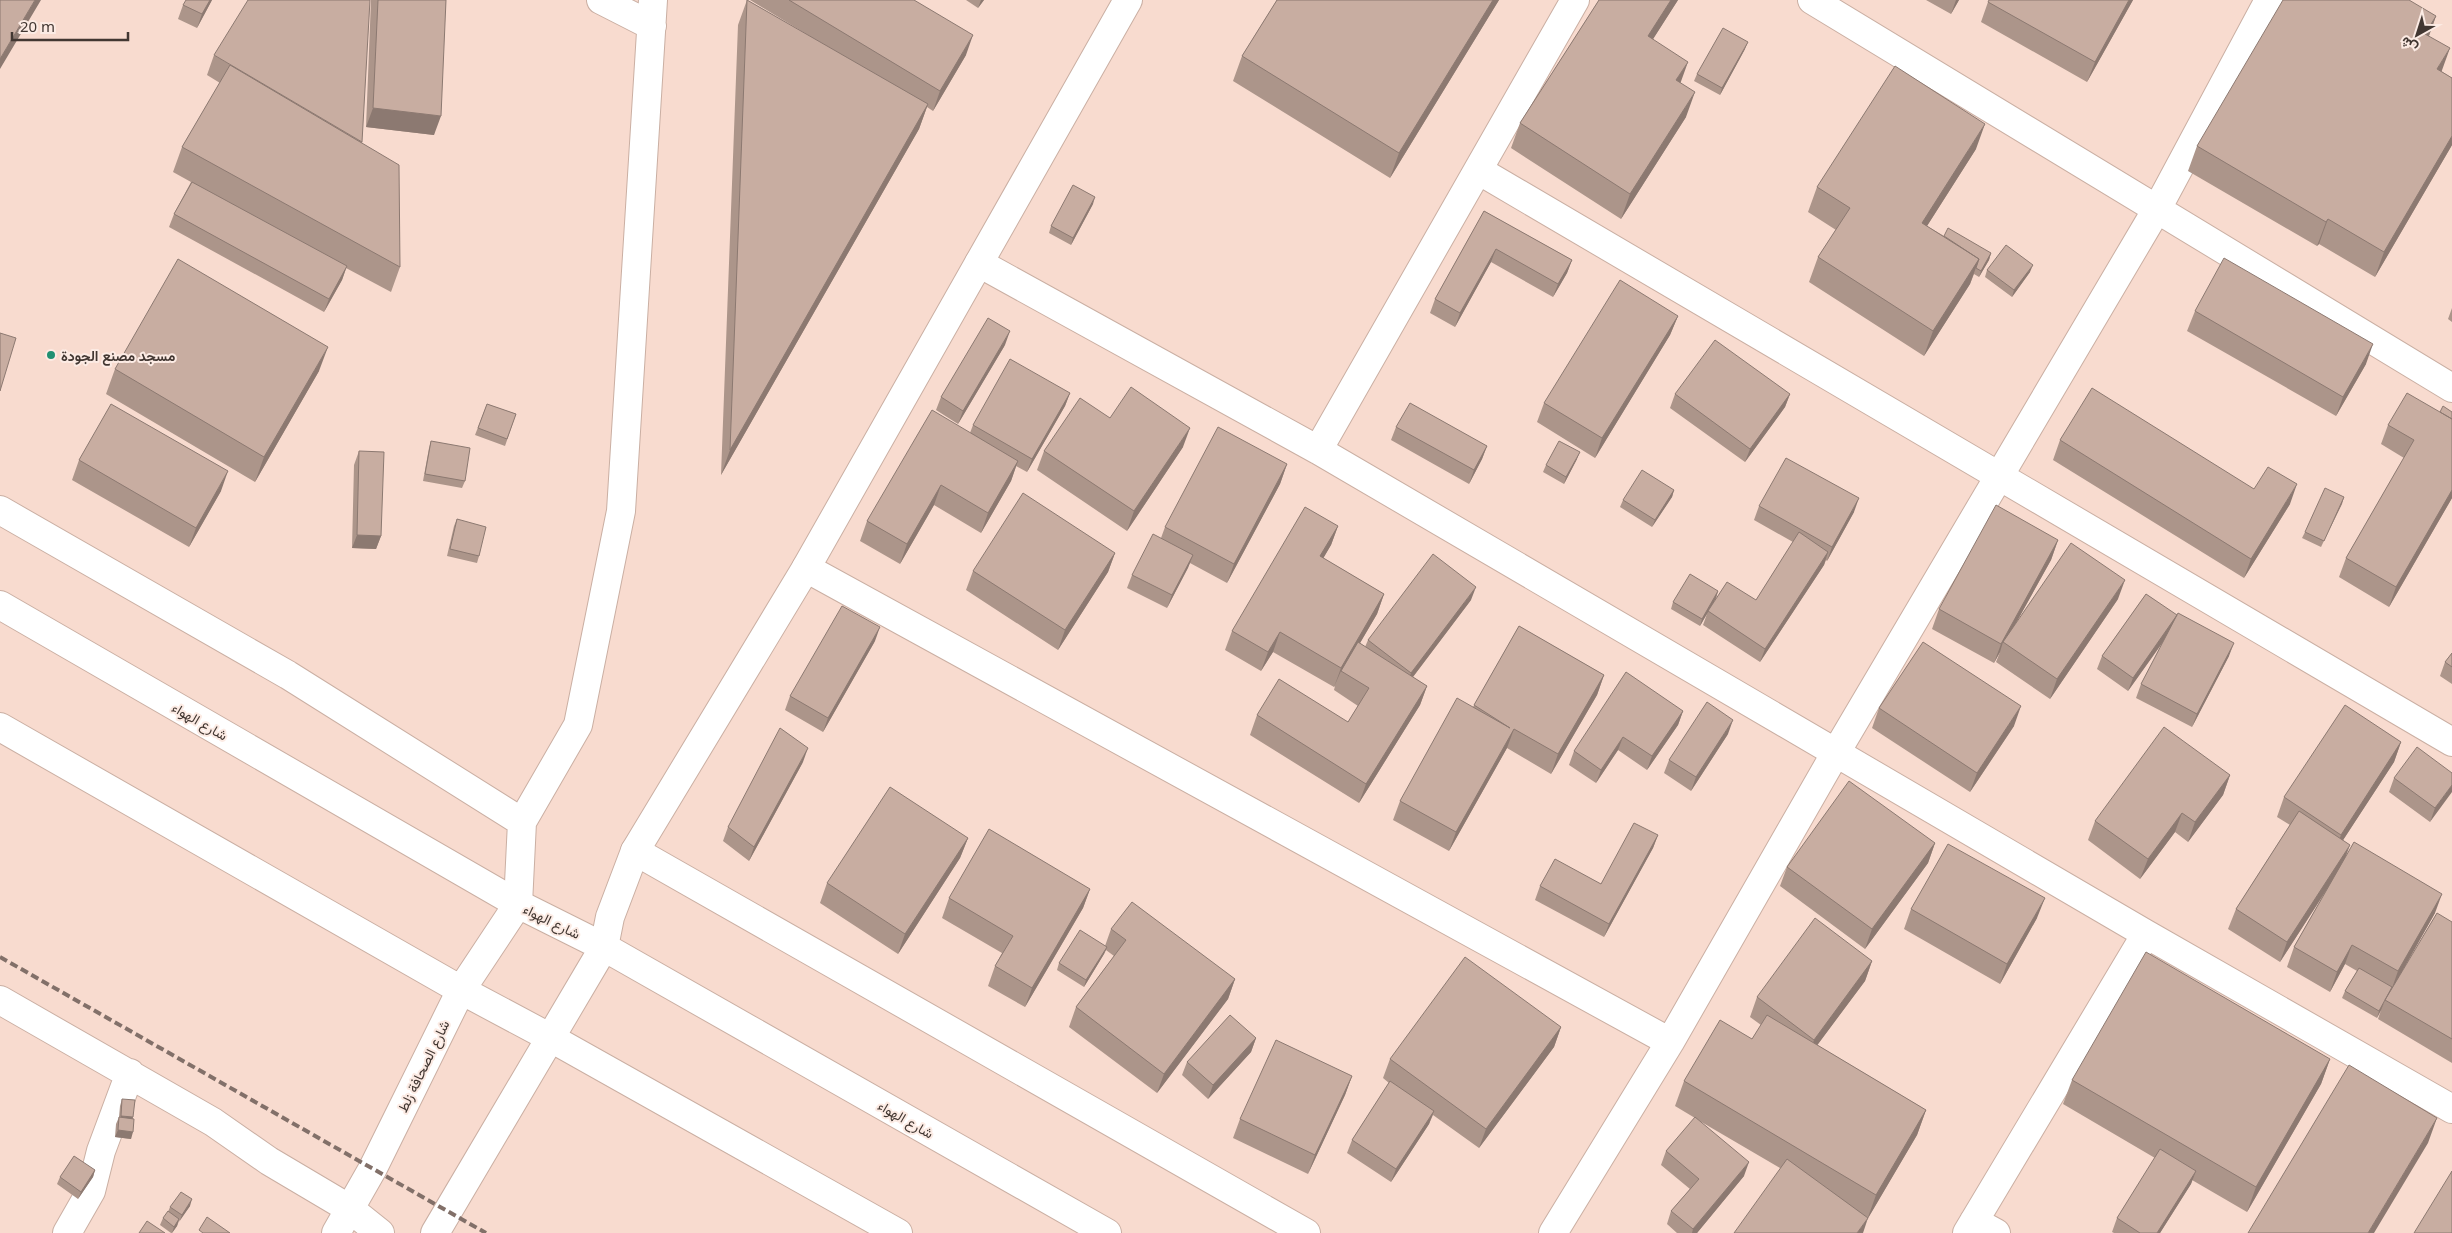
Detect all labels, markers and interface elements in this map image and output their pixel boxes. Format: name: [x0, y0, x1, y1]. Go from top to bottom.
scale bar: [12, 10, 129, 42]
north arrow: [2392, 10, 2442, 60]
text: 20 m: [20, 16, 55, 36]
text: ش: [2396, 33, 2421, 58]
place label: مسجد مصنع الجودة: [61, 346, 176, 366]
marker: مسجد مصنع الجودة: [45, 349, 57, 361]
street label: شارع الهواء: [168, 697, 231, 746]
street label: شارع الهواء: [519, 899, 584, 945]
street label: شارع الصحافة زلط: [393, 1017, 455, 1116]
street label: شارع الهواء: [874, 1095, 937, 1144]

